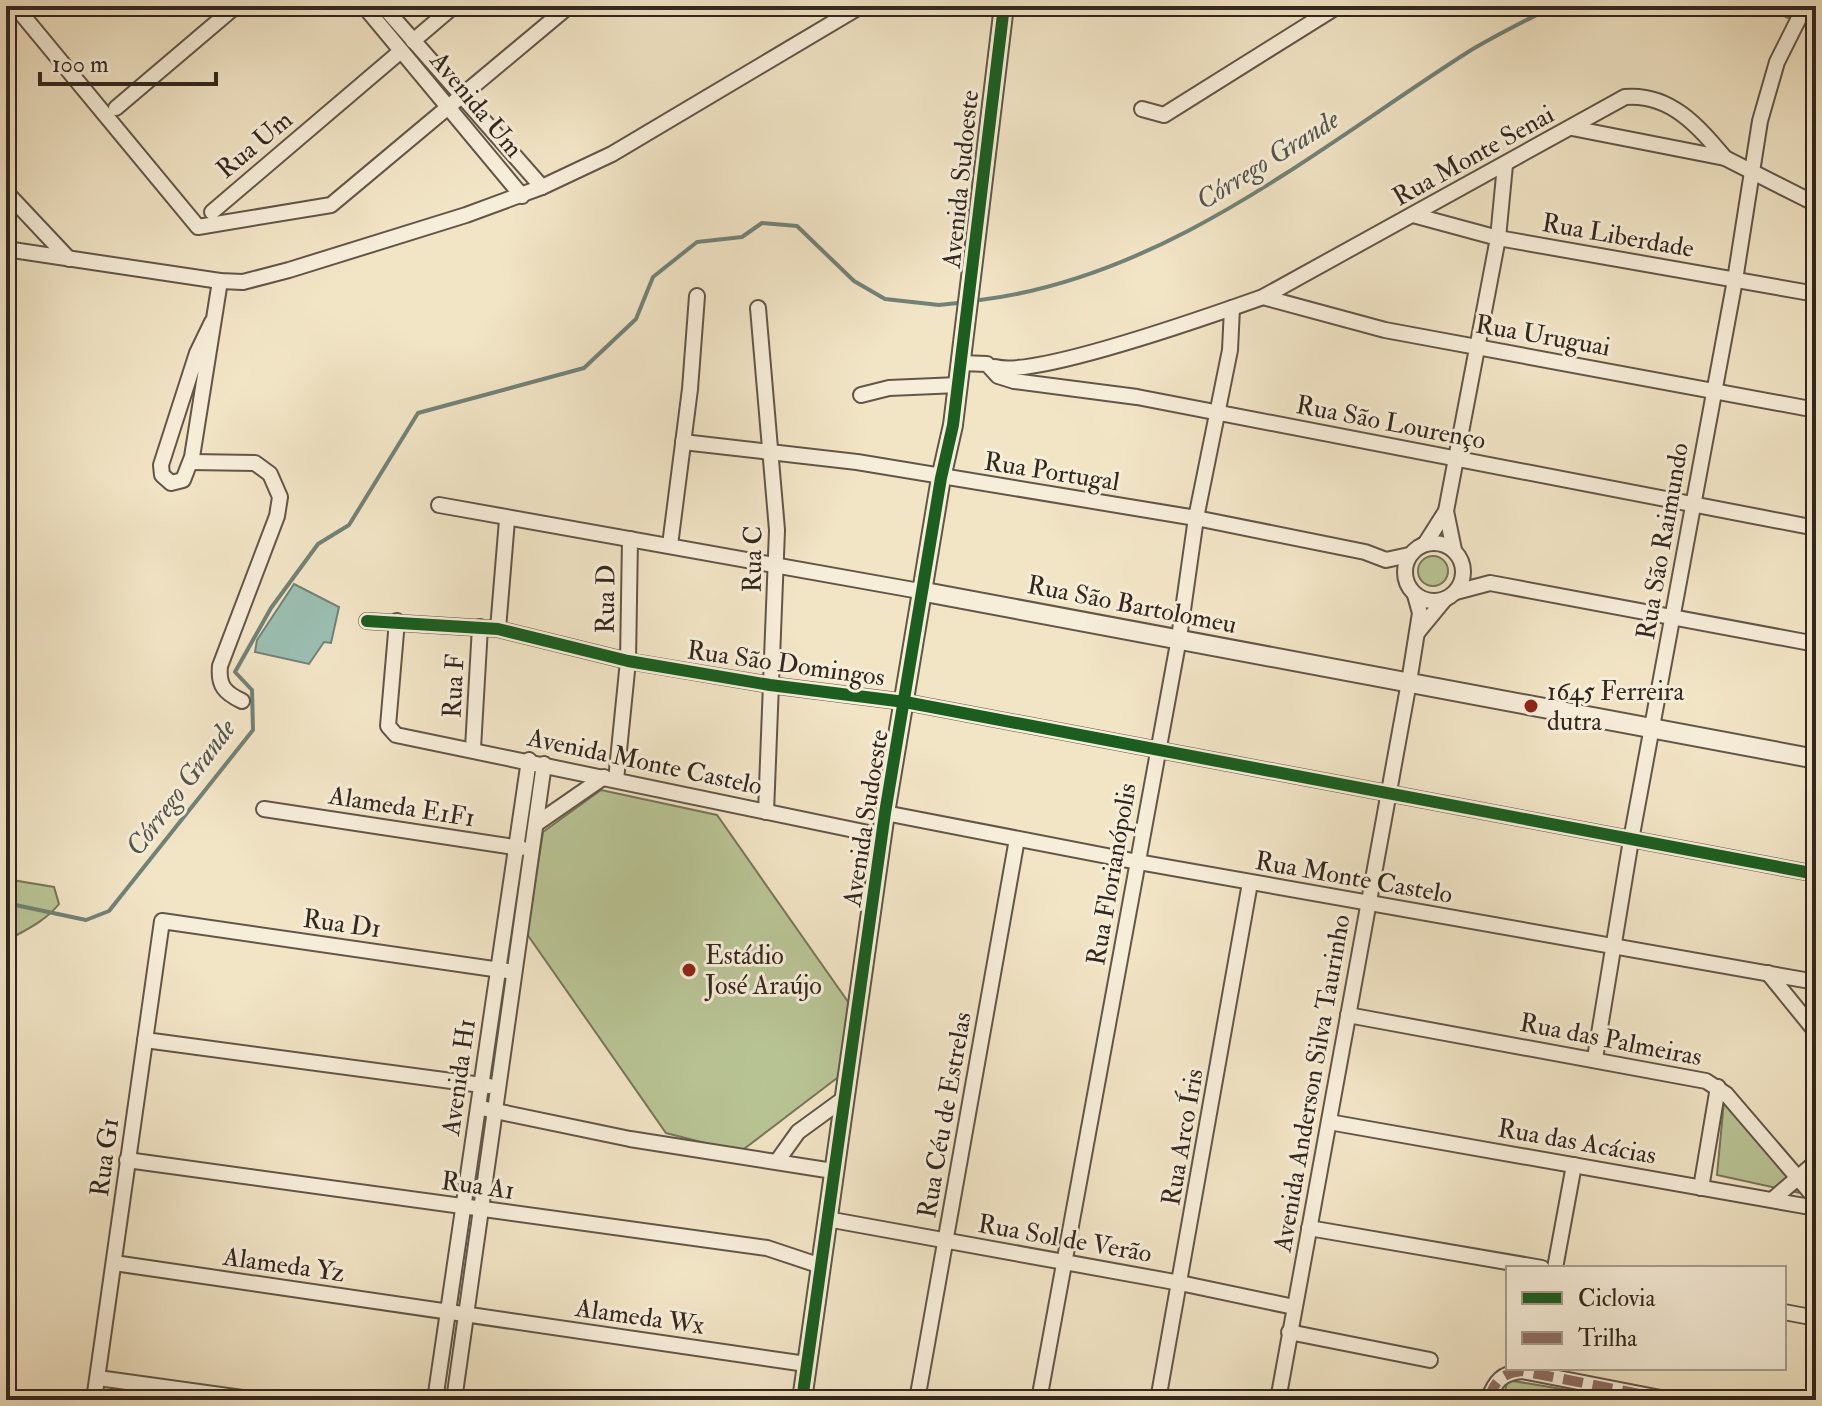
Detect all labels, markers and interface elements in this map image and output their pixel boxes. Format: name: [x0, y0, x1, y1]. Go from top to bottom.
scale bar: [40, 36, 216, 86]
street label: Avenida Um: [422, 44, 530, 164]
text: 100 m: [52, 49, 109, 80]
street label: Avenida Sudoeste: [936, 88, 986, 271]
street label: Rua Monte Senai: [1387, 98, 1560, 213]
water label: Córrego Grande: [1190, 102, 1347, 218]
street label: Rua Um: [210, 104, 299, 186]
street label: Rua Liberdade: [1539, 207, 1697, 265]
street label: Rua Uruguai: [1473, 308, 1613, 364]
street label: Rua São Lourenço: [1293, 389, 1488, 457]
street label: Rua São Raimundo: [1630, 440, 1696, 642]
street label: Rua Portugal: [982, 445, 1122, 499]
street label: Rua C: [736, 525, 770, 593]
street label: Rua D: [589, 564, 623, 634]
street label: Rua São Bartolomeu: [1024, 569, 1239, 641]
street label: Rua São Domingos: [685, 634, 887, 694]
street label: Rua F: [436, 653, 472, 719]
place label: 1645 Ferreira dutra: [1547, 676, 1684, 738]
marker: 1645 Ferreira dutra: [1522, 697, 1540, 715]
water label: Córrego Grande: [118, 712, 244, 863]
street label: Avenida Monte Castelo: [524, 721, 765, 802]
street label: Avenida Sudoeste: [836, 727, 896, 910]
street label: Alameda E1F1: [326, 779, 477, 834]
street label: Rua Florianópolis: [1080, 780, 1145, 968]
street label: Rua Monte Castelo: [1253, 845, 1455, 911]
street label: Rua D1: [301, 903, 383, 945]
street label: Avenida Anderson Silva Taurinho: [1266, 912, 1357, 1255]
place label: Estádio José Araújo: [704, 940, 822, 1002]
marker: Estádio José Araújo: [680, 961, 698, 979]
street label: Rua das Palmeiras: [1517, 1007, 1705, 1073]
street label: Rua Céu de Estrelas: [911, 1010, 979, 1221]
street label: Avenida H1: [435, 1017, 483, 1139]
street label: Rua Arco Íris: [1153, 1066, 1211, 1208]
street label: Rua das Acácias: [1495, 1112, 1659, 1172]
street label: Rua G1: [84, 1116, 126, 1199]
street label: Rua A1: [439, 1165, 517, 1207]
street label: Rua Sol de Verão: [975, 1208, 1154, 1270]
street label: Alameda Yz: [220, 1241, 347, 1289]
legend: [1506, 1266, 1786, 1370]
text: Ciclovia: [1578, 1283, 1656, 1314]
street label: Alameda Wx: [572, 1292, 707, 1342]
text: Trilha: [1578, 1323, 1638, 1354]

